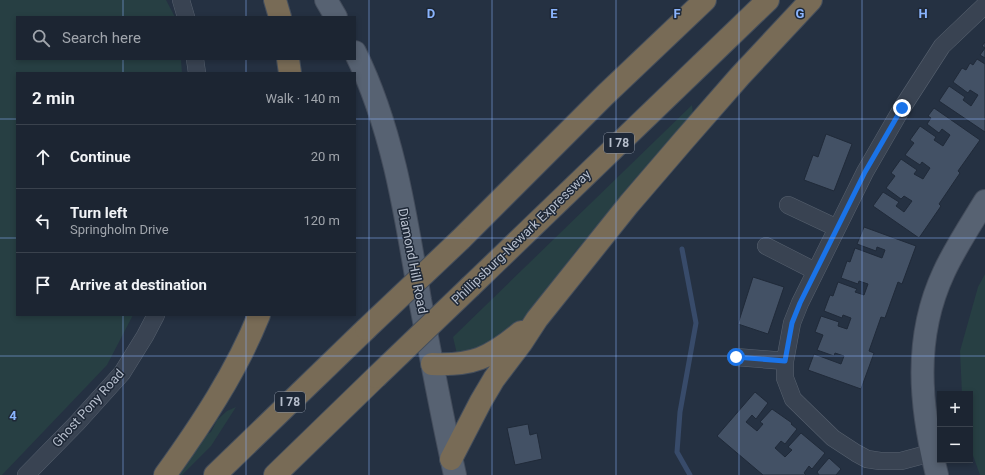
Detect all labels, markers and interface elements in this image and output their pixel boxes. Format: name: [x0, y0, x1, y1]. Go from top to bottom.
text: D: [427, 6, 435, 21]
text: E: [550, 6, 558, 21]
text: F: [673, 6, 681, 21]
text: G: [796, 6, 805, 21]
text: H: [918, 6, 928, 21]
search box: [16, 16, 356, 60]
icon: search: [30, 27, 52, 49]
text: Search here: [62, 29, 141, 47]
text: 2 min: [32, 88, 75, 108]
text: Walk · 140 m: [265, 91, 340, 106]
route end: [893, 99, 911, 117]
road number: I 78: [604, 133, 634, 153]
icon: ahead: [32, 146, 54, 168]
text: Continue: [70, 148, 131, 166]
text: 20 m: [311, 149, 340, 164]
street label: Phillipsburg-Newark Expressway: [448, 166, 594, 308]
text: Turn left: [70, 204, 127, 222]
street label: Diamond Hill Road: [395, 207, 431, 315]
icon: left: [32, 210, 54, 232]
text: 120 m: [303, 213, 340, 228]
text: Springholm Drive: [70, 222, 169, 237]
icon: arrive: [32, 274, 54, 296]
text: Arrive at destination: [70, 276, 207, 294]
route start: [727, 348, 745, 366]
street label: Ghost Pony Road: [49, 366, 127, 450]
map controls: [937, 391, 973, 463]
button: +: [937, 391, 973, 427]
road number: I 78: [275, 392, 305, 412]
text: 4: [9, 408, 17, 423]
button: −: [937, 427, 973, 463]

